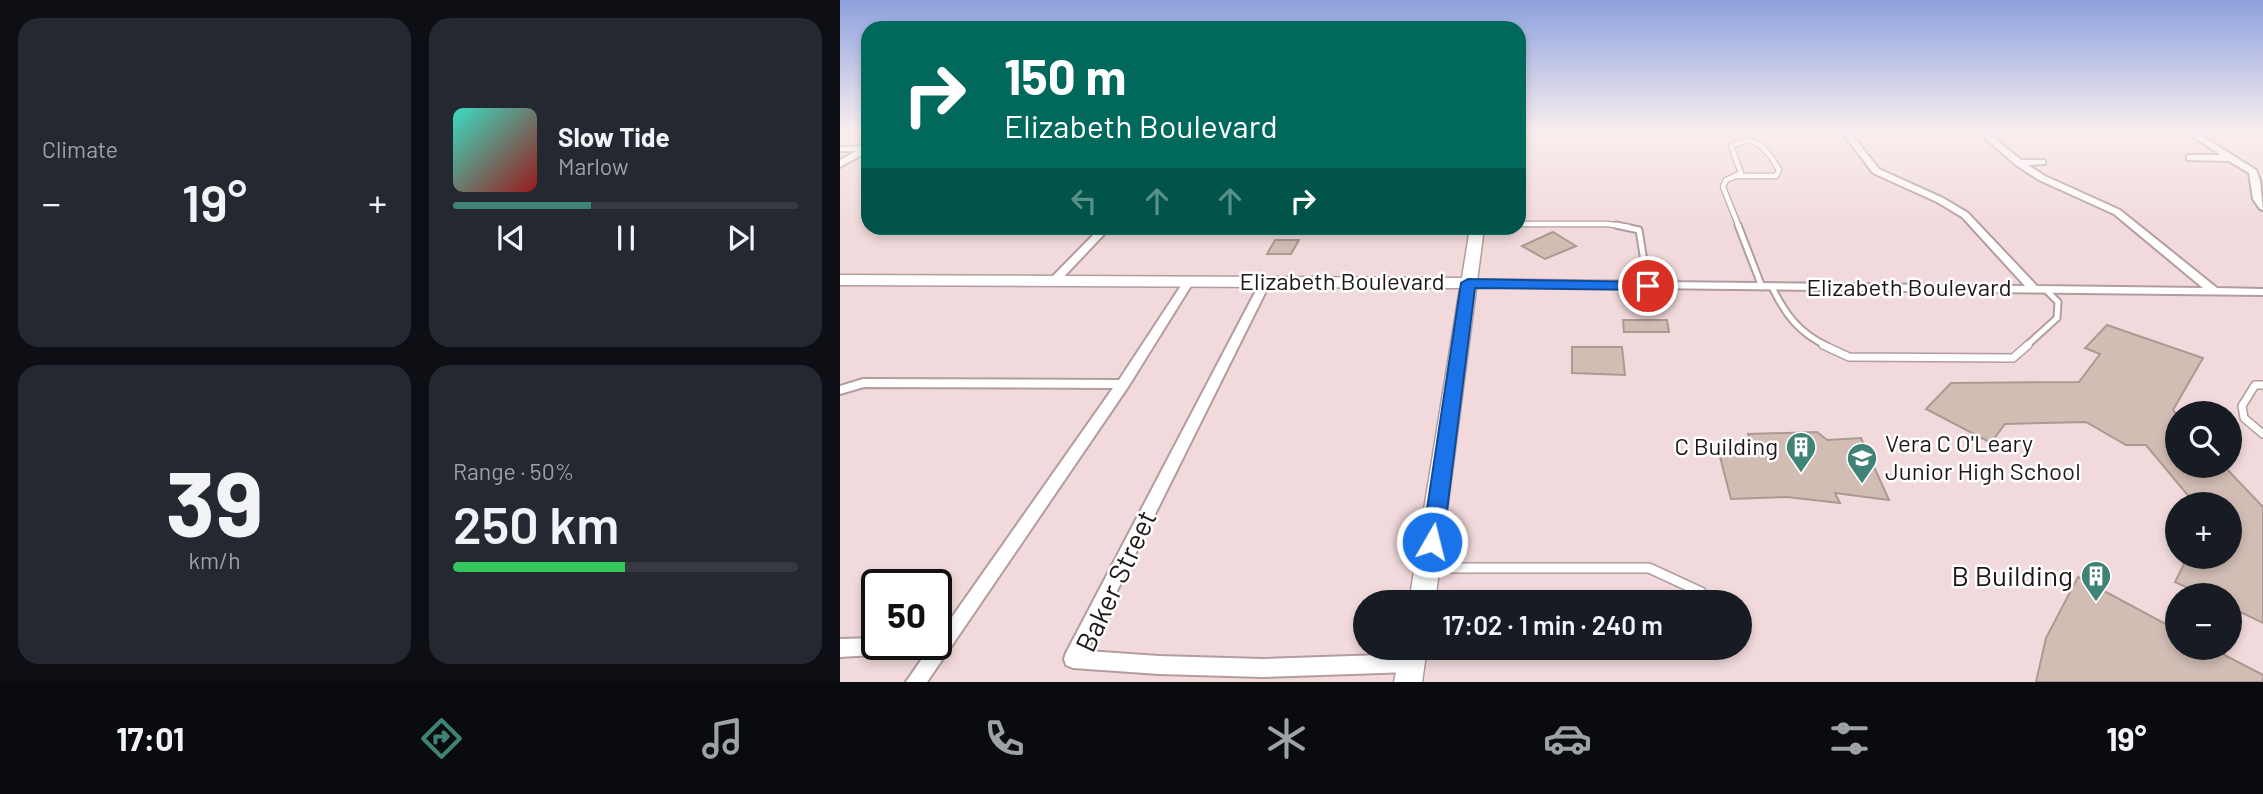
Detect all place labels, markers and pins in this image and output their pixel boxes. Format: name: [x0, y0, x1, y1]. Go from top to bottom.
pin: [1618, 256, 1678, 316]
place label: Vera C O'Leary Junior High School: [1885, 428, 2081, 485]
building icon: C Building: [1784, 430, 1818, 474]
place label: C Building: [1674, 431, 1778, 460]
school or university icon: Vera C O'Leary Junior High School: [1845, 441, 1879, 485]
place label: B Building: [1952, 558, 2073, 592]
building icon: B Building: [2079, 559, 2113, 603]

